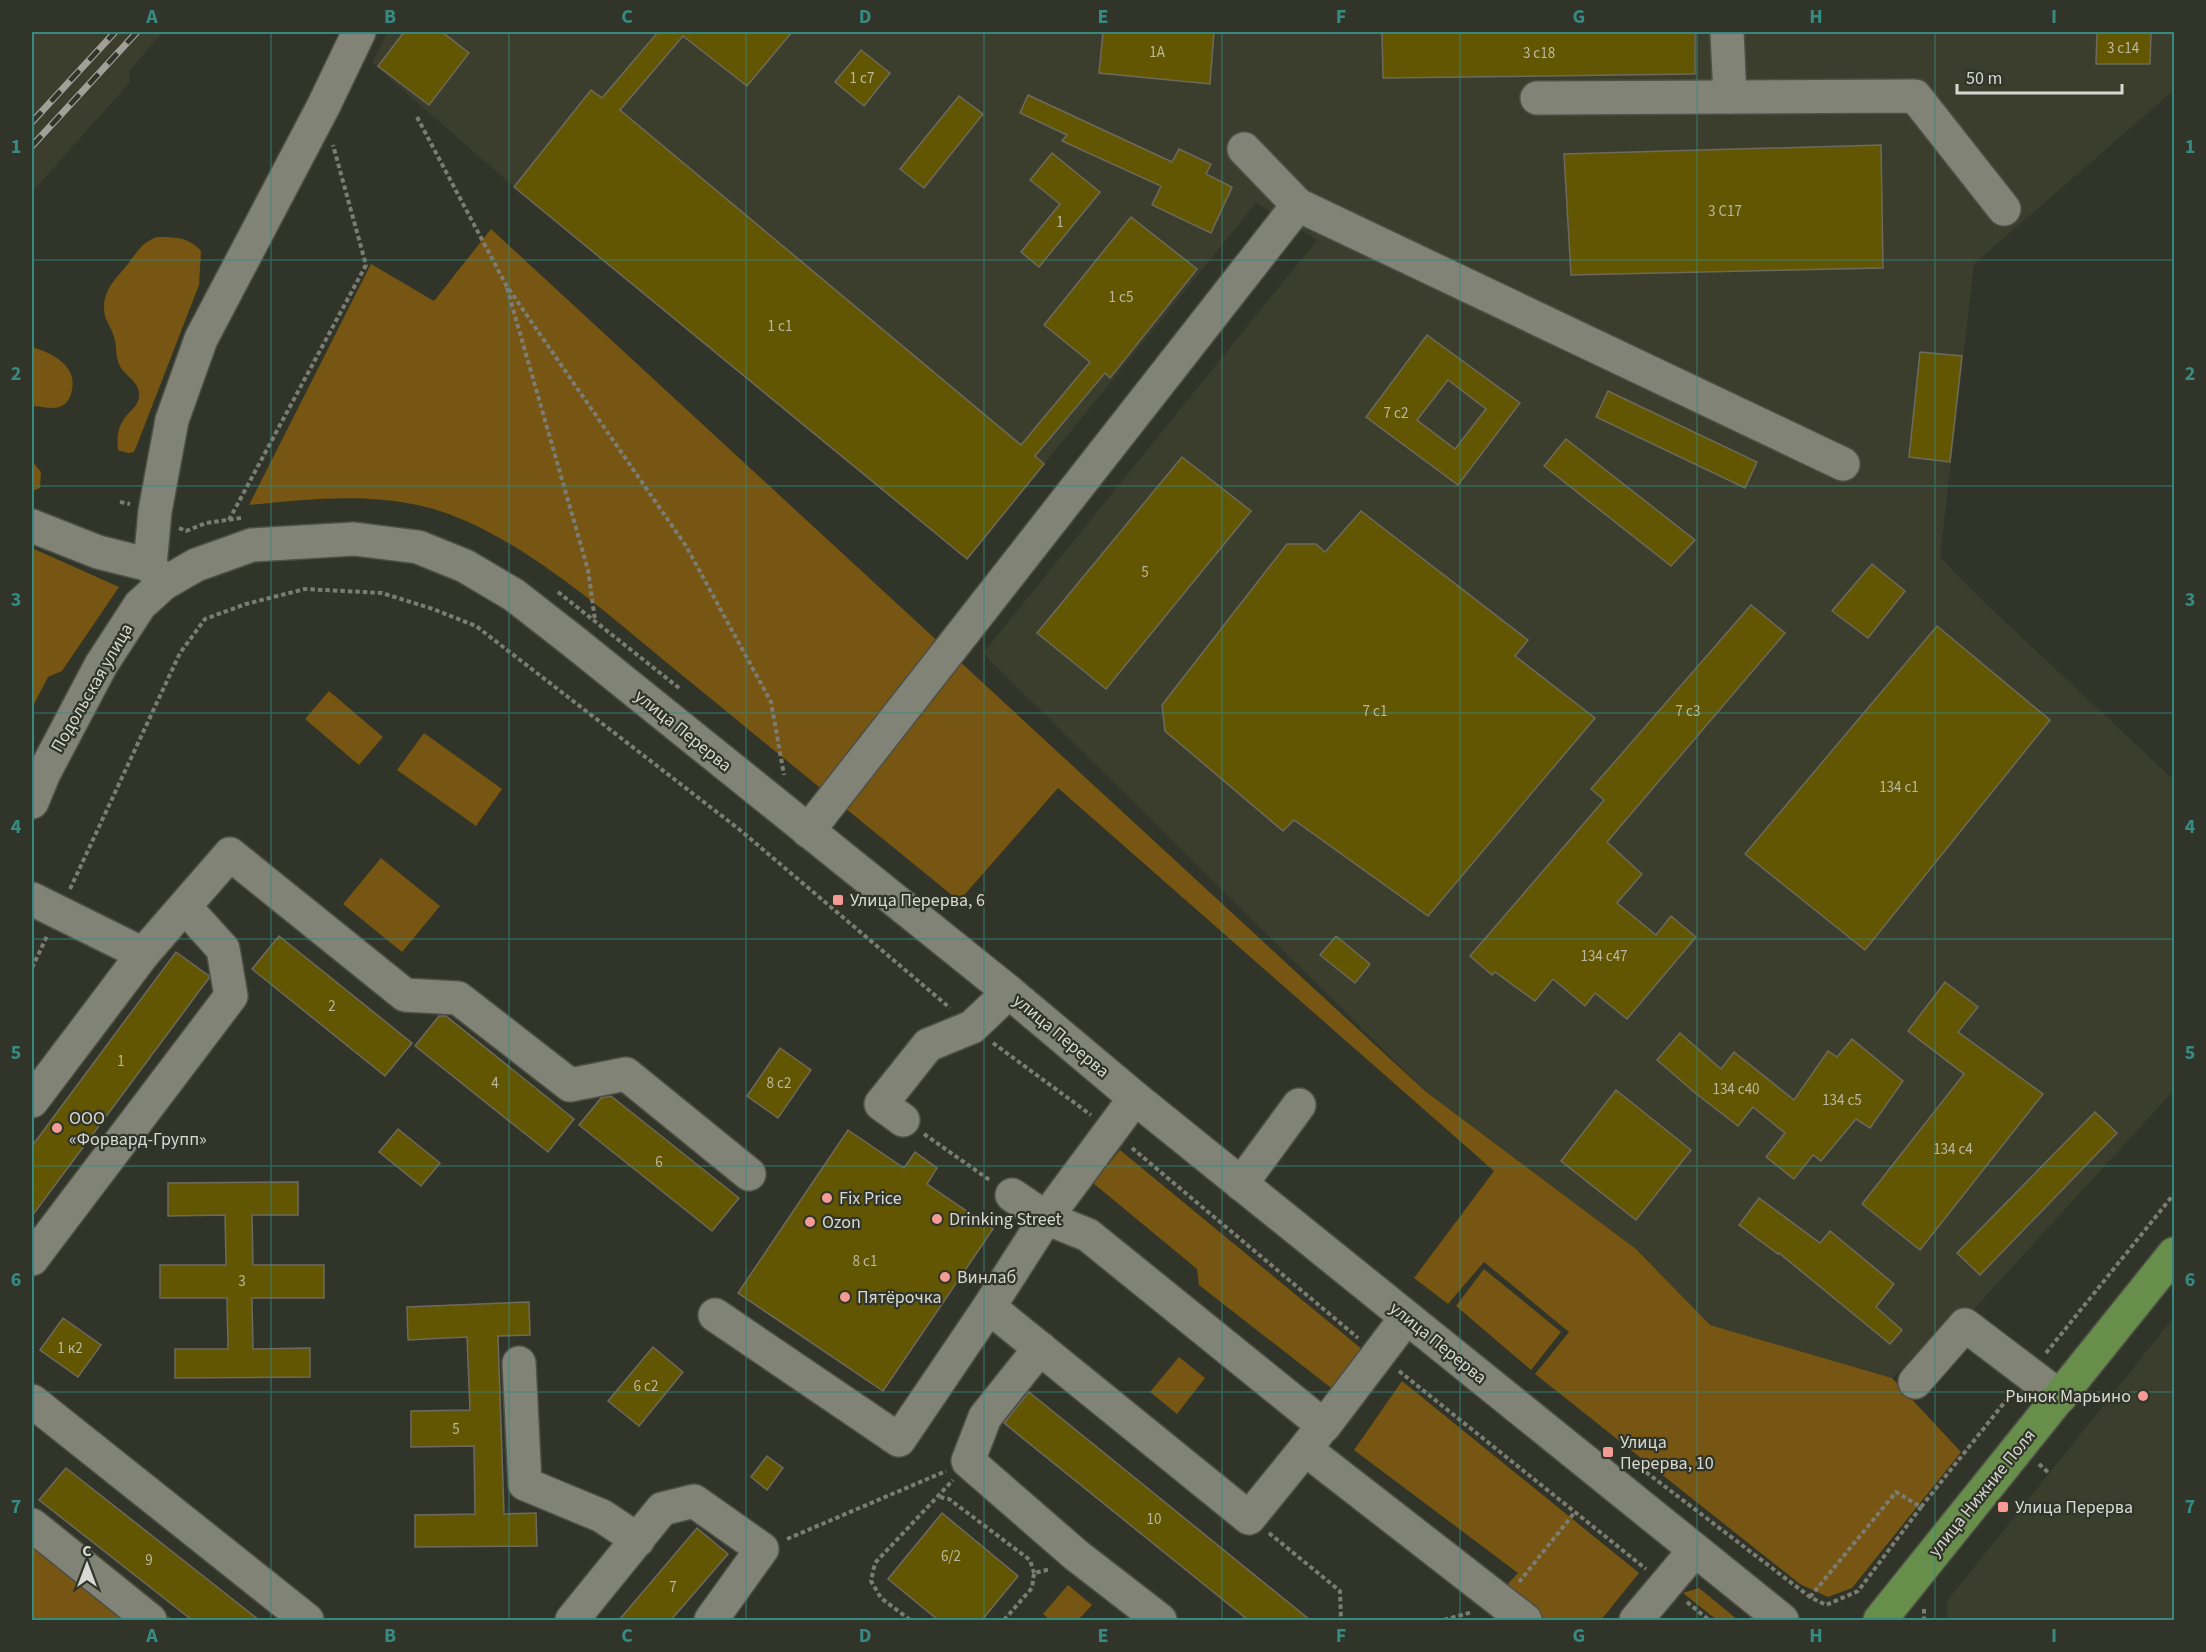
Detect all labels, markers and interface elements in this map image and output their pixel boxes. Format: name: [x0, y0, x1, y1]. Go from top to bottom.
text: A: [145, 3, 158, 31]
text: B: [384, 3, 396, 31]
text: C: [621, 3, 633, 31]
text: D: [859, 3, 871, 31]
text: E: [1098, 3, 1108, 31]
text: F: [1336, 3, 1346, 31]
text: G: [1573, 3, 1585, 31]
text: H: [1809, 3, 1823, 31]
text: I: [2051, 3, 2057, 31]
house number: 3 с14: [2107, 38, 2140, 59]
house number: 1А: [1149, 42, 1166, 63]
house number: 3 с18: [1523, 43, 1555, 64]
scale bar: [1957, 57, 2122, 95]
text: 50 m: [1966, 66, 2002, 91]
house number: 1 с7: [850, 68, 874, 89]
text: 1: [11, 133, 21, 161]
text: 1: [2185, 133, 2195, 161]
house number: 3 С17: [1708, 201, 1742, 222]
house number: 1: [1056, 212, 1064, 233]
house number: 1 с5: [1109, 287, 1133, 308]
house number: 1 с1: [768, 316, 792, 337]
text: 2: [11, 360, 21, 388]
text: 2: [2185, 360, 2195, 388]
house number: 7 с2: [1384, 403, 1408, 424]
house number: 5: [1141, 562, 1149, 583]
text: 3: [11, 586, 21, 614]
text: 3: [2185, 586, 2195, 614]
street label: Подольская улица: [45, 619, 139, 757]
street label: улица Перерва: [629, 684, 737, 778]
house number: 7 с1: [1363, 701, 1387, 722]
house number: 7 с3: [1676, 701, 1700, 722]
house number: 134 с1: [1879, 777, 1919, 798]
text: 4: [11, 813, 22, 841]
text: 4: [2185, 813, 2196, 841]
place label: Улица Перерва, 6: [850, 888, 985, 913]
marker: Улица Перерва, 6: [831, 893, 845, 907]
house number: 134 с47: [1580, 946, 1628, 967]
street label: улица Перерва: [1008, 988, 1114, 1084]
house number: 2: [328, 996, 336, 1017]
text: 5: [11, 1039, 21, 1067]
text: 5: [2185, 1039, 2195, 1067]
house number: 1: [117, 1051, 125, 1072]
house number: 4: [491, 1073, 499, 1094]
house number: 8 с2: [767, 1073, 791, 1094]
house number: 134 с40: [1712, 1079, 1760, 1100]
house number: 134 с5: [1822, 1090, 1862, 1111]
place label: ООО «Форвард-Групп»: [69, 1106, 207, 1152]
marker: ООО «Форвард-Групп»: [50, 1121, 64, 1135]
house number: 134 с4: [1933, 1139, 1973, 1160]
house number: 6: [655, 1152, 663, 1173]
place label: Fix Price: [839, 1186, 902, 1211]
marker: Fix Price: [820, 1191, 834, 1205]
place label: Drinking Street: [949, 1207, 1062, 1232]
place label: Ozon: [822, 1210, 861, 1235]
marker: Drinking Street: [930, 1212, 944, 1226]
marker: Ozon: [803, 1215, 817, 1229]
house number: 8 с1: [853, 1251, 877, 1272]
place label: Винлаб: [957, 1265, 1016, 1290]
text: 6: [11, 1266, 21, 1294]
text: 6: [2185, 1266, 2195, 1294]
marker: Винлаб: [938, 1270, 952, 1284]
house number: 3: [238, 1271, 246, 1292]
place label: Пятёрочка: [857, 1285, 942, 1310]
marker: Пятёрочка: [838, 1290, 852, 1304]
street label: улица Перерва: [1384, 1296, 1492, 1390]
house number: 1 к2: [57, 1338, 83, 1359]
house number: 6 с2: [634, 1376, 658, 1397]
place label: Рынок Марьино: [2005, 1384, 2131, 1409]
marker: Рынок Марьино: [2136, 1389, 2150, 1403]
house number: 5: [452, 1419, 460, 1440]
street label: улица Нижние Поля: [1923, 1424, 2041, 1562]
place label: Улица Перерва, 10: [1620, 1430, 1714, 1476]
marker: Улица Перерва, 10: [1601, 1445, 1615, 1459]
text: 7: [11, 1493, 21, 1521]
text: 7: [2185, 1493, 2195, 1521]
place label: Улица Перерва: [2015, 1495, 2133, 1520]
marker: Улица Перерва: [1996, 1500, 2010, 1514]
house number: 10: [1147, 1509, 1161, 1530]
north arrow: [57, 1535, 117, 1595]
text: С: [82, 1540, 92, 1562]
house number: 6/2: [941, 1546, 961, 1567]
house number: 9: [145, 1550, 153, 1571]
house number: 7: [669, 1577, 677, 1598]
text: A: [145, 1622, 158, 1650]
text: B: [384, 1622, 396, 1650]
text: C: [621, 1622, 633, 1650]
text: D: [859, 1622, 871, 1650]
text: E: [1098, 1622, 1108, 1650]
text: F: [1336, 1622, 1346, 1650]
text: G: [1573, 1622, 1585, 1650]
text: H: [1809, 1622, 1823, 1650]
text: I: [2051, 1622, 2057, 1650]

